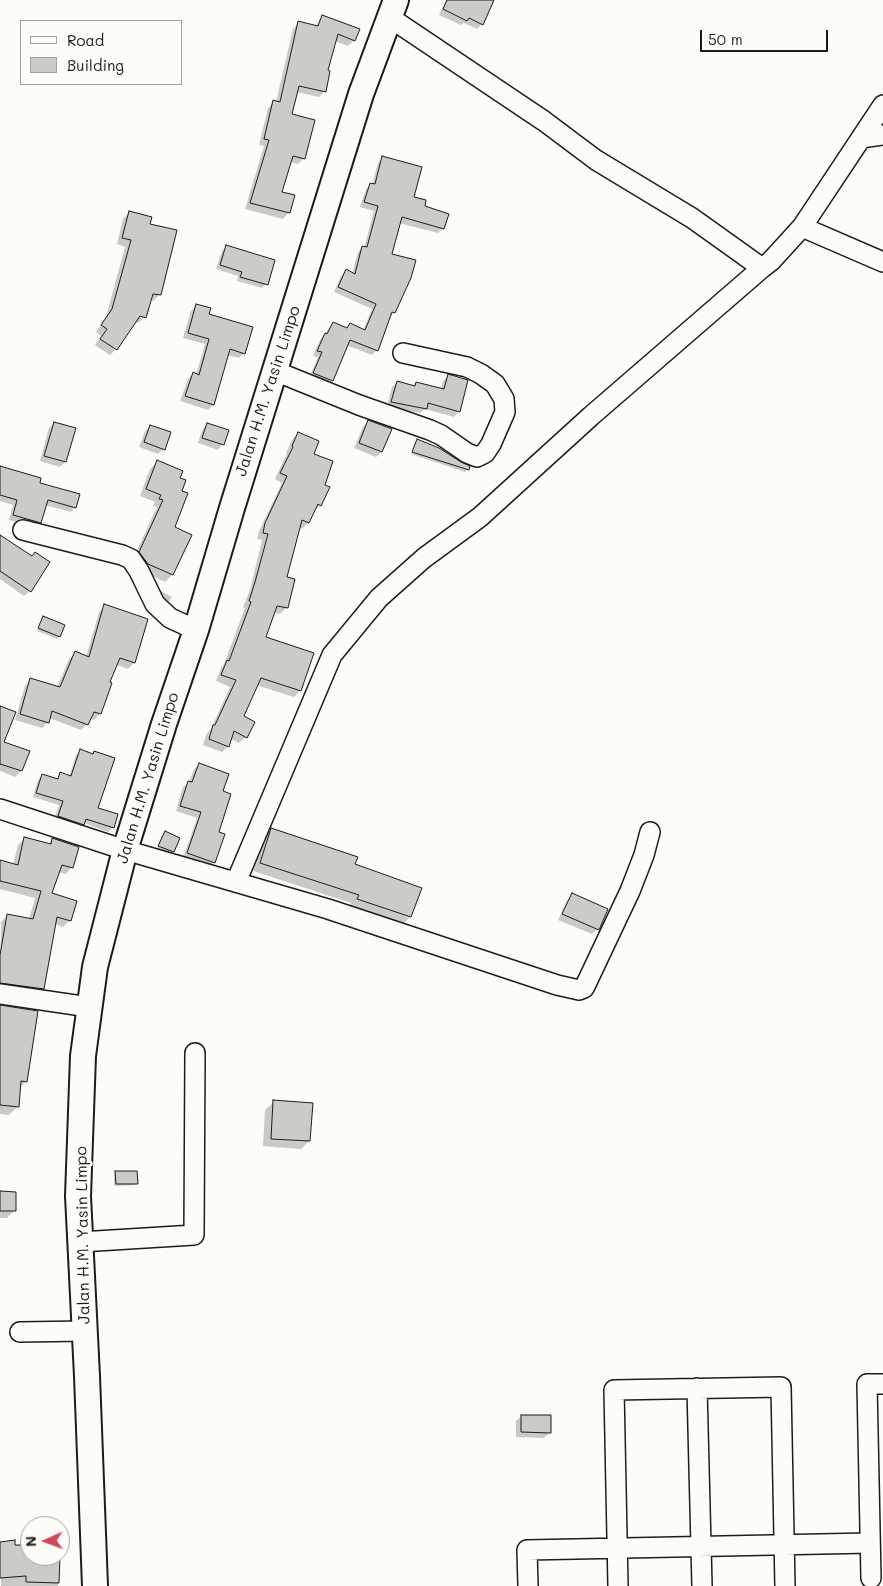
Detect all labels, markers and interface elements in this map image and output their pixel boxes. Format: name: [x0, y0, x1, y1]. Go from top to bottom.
legend: [20, 20, 182, 85]
scale bar: [703, 20, 830, 52]
text: 50 m: [708, 29, 743, 49]
text: Road: [67, 30, 104, 50]
text: Building: [67, 55, 124, 75]
street label: Jalan H.M. Yasin Limpo: [231, 303, 305, 479]
street label: Jalan H.M. Yasin Limpo: [113, 690, 183, 866]
street label: Jalan H.M. Yasin Limpo: [72, 1146, 94, 1324]
north arrow: [20, 1516, 70, 1566]
text: N: [21, 1536, 40, 1547]

